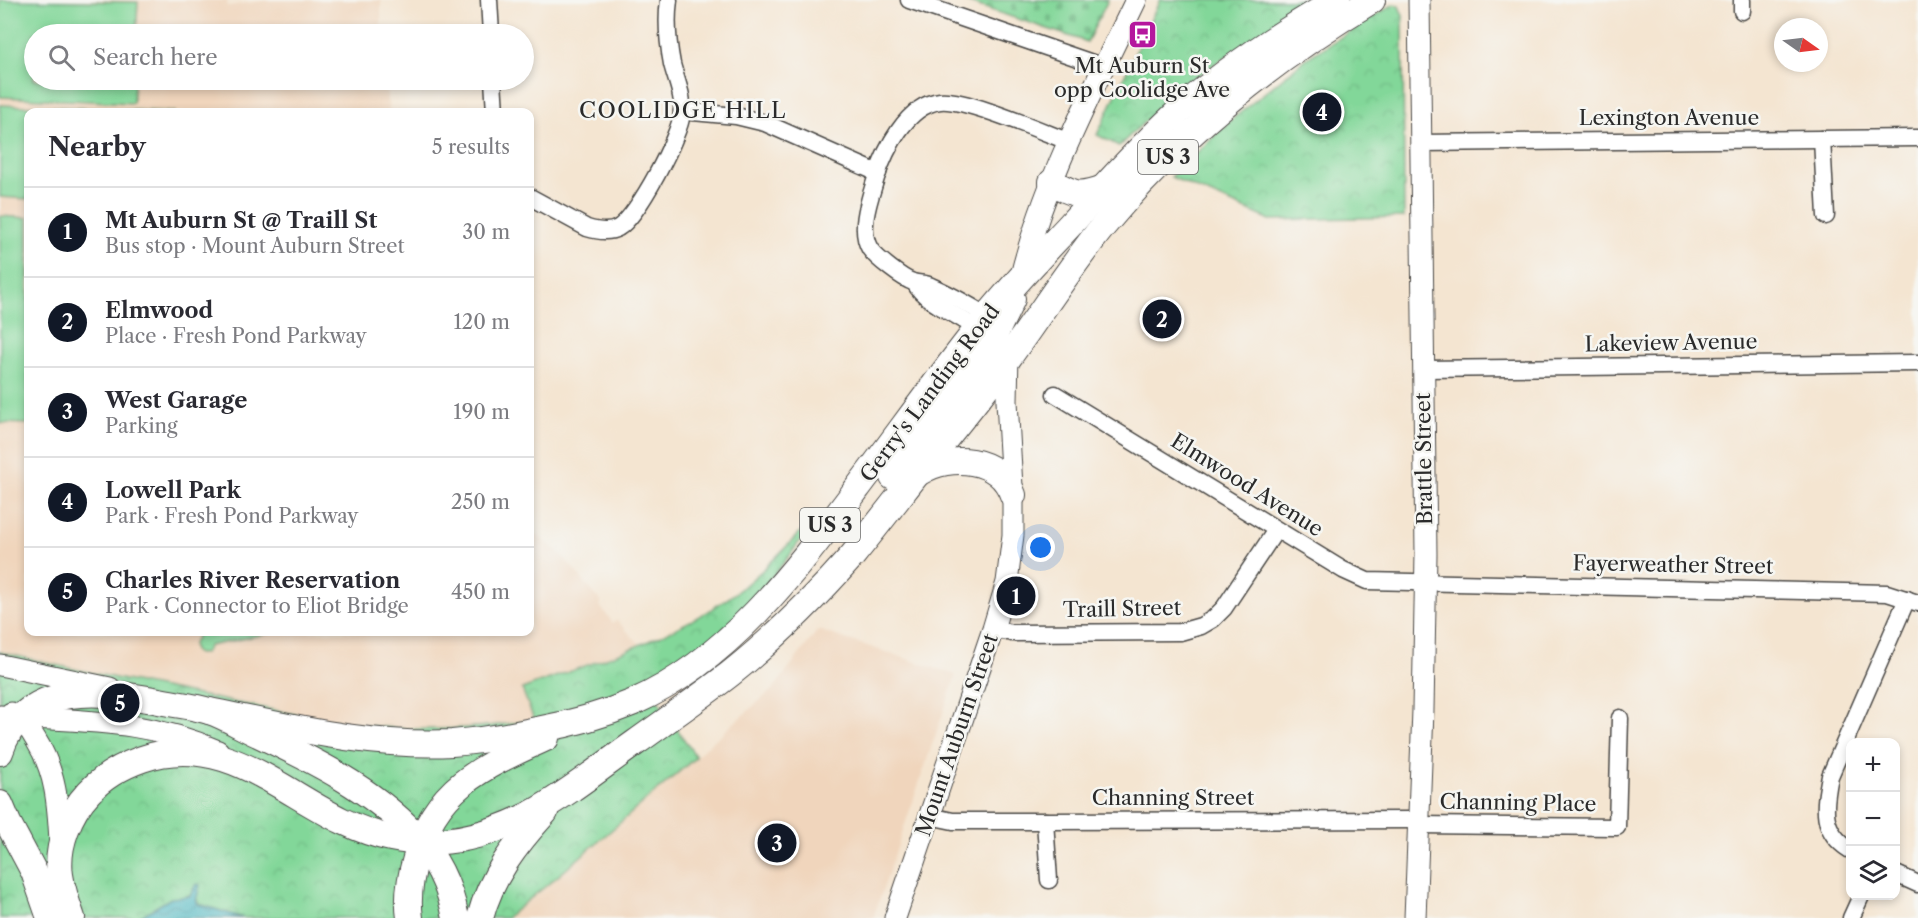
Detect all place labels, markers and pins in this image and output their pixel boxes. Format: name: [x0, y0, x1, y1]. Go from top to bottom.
bus stop icon: Mt Auburn St opp Coolidge Ave: [1126, 19, 1158, 51]
place label: Mt Auburn St opp Coolidge Ave: [1054, 53, 1230, 102]
pin: 4: [1302, 90, 1342, 134]
pin: 2: [1142, 296, 1182, 342]
pin: 1: [996, 574, 1036, 618]
pin: 5: [100, 680, 140, 726]
pin: 3: [758, 820, 796, 866]

